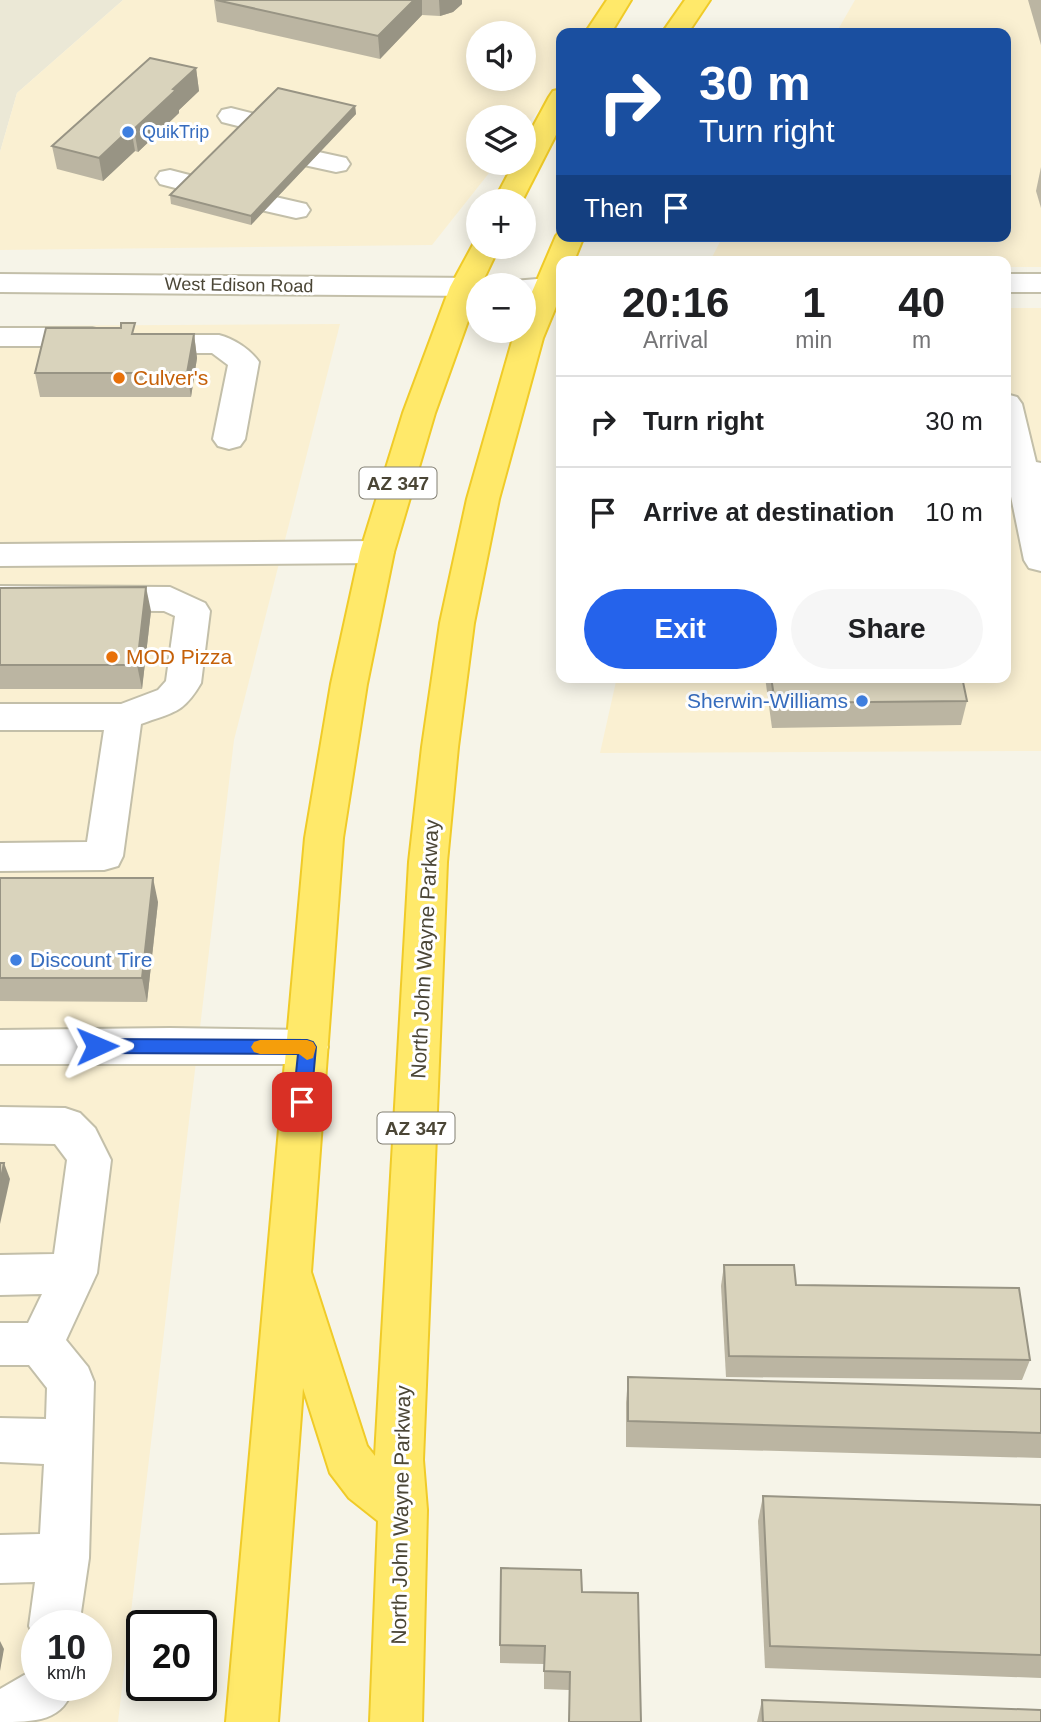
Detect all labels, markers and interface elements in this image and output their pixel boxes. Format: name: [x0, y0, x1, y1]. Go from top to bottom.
map controls: [466, 21, 536, 343]
button: sound: [466, 21, 536, 91]
icon: right: [584, 56, 675, 147]
text: 30 m: [699, 56, 811, 110]
button: layers: [466, 105, 536, 175]
text: Turn right: [699, 113, 835, 149]
place label: QuikTrip: [142, 122, 209, 142]
marker: QuikTrip: [120, 124, 136, 140]
button: +: [466, 189, 536, 259]
icon: arrive: [657, 189, 695, 227]
text: Then: [584, 193, 643, 223]
button: −: [466, 273, 536, 343]
street label: West Edison Road: [164, 274, 314, 296]
text: 20:16: [622, 279, 729, 326]
text: 1: [802, 279, 826, 326]
text: 40: [898, 279, 945, 326]
text: Arrival: [643, 327, 708, 353]
text: min: [795, 327, 832, 353]
text: m: [912, 327, 931, 353]
place label: Culver's: [133, 366, 208, 389]
marker: Culver's: [111, 370, 127, 386]
icon: right: [584, 403, 622, 441]
text: Turn right: [643, 406, 764, 436]
text: 30 m: [925, 406, 983, 436]
road number: AZ 347: [360, 468, 436, 498]
icon: arrive: [584, 494, 622, 532]
text: Arrive at destination: [643, 497, 894, 527]
text: 10 m: [925, 497, 983, 527]
button: Exit: [584, 589, 777, 669]
button: Share: [791, 589, 983, 669]
place label: MOD Pizza: [126, 645, 233, 668]
marker: MOD Pizza: [104, 649, 120, 665]
place label: Sherwin-Williams: [687, 689, 848, 712]
marker: Sherwin-Williams: [854, 693, 870, 709]
street label: North John Wayne Parkway: [406, 818, 443, 1079]
place label: Discount Tire: [30, 948, 153, 971]
marker: Discount Tire: [8, 952, 24, 968]
position arrow: [60, 1009, 134, 1083]
pin: [272, 1072, 332, 1132]
icon: arrive: [283, 1083, 321, 1121]
road number: AZ 347: [378, 1112, 454, 1144]
street label: North John Wayne Parkway: [387, 1385, 414, 1645]
speed limit sign: 20: [126, 1610, 217, 1701]
text: 10: [47, 1627, 86, 1666]
text: km/h: [47, 1663, 86, 1683]

